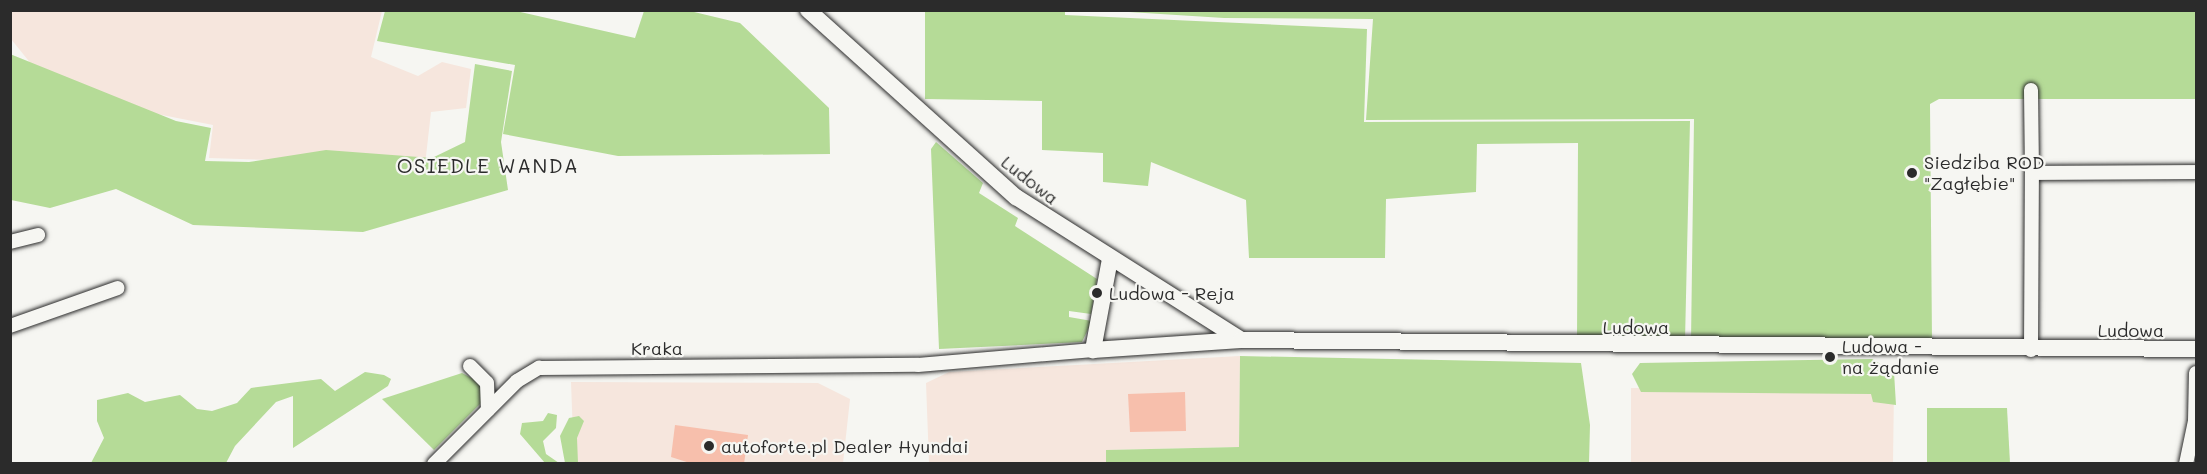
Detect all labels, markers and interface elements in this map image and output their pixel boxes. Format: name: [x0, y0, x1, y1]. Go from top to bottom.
street label: Ludowa: [997, 151, 1063, 209]
place label: Siedziba ROD "Zagłębie": [1924, 152, 2044, 195]
district label: OSIEDLE WANDA: [397, 153, 579, 177]
marker: Siedziba ROD "Zagłębie": [1905, 166, 1919, 180]
place label: Ludowa - Reja: [1109, 282, 1235, 304]
marker: Ludowa - Reja: [1090, 286, 1104, 300]
street label: Ludowa: [1603, 316, 1669, 338]
street label: Ludowa: [2098, 319, 2164, 341]
place label: Ludowa - na żądanie: [1842, 336, 1939, 378]
street label: Kraka: [631, 337, 683, 359]
marker: Ludowa - na żądanie: [1823, 350, 1837, 364]
place label: autoforte.pl Dealer Hyundai: [721, 435, 968, 457]
marker: autoforte.pl Dealer Hyundai: [702, 439, 716, 453]

